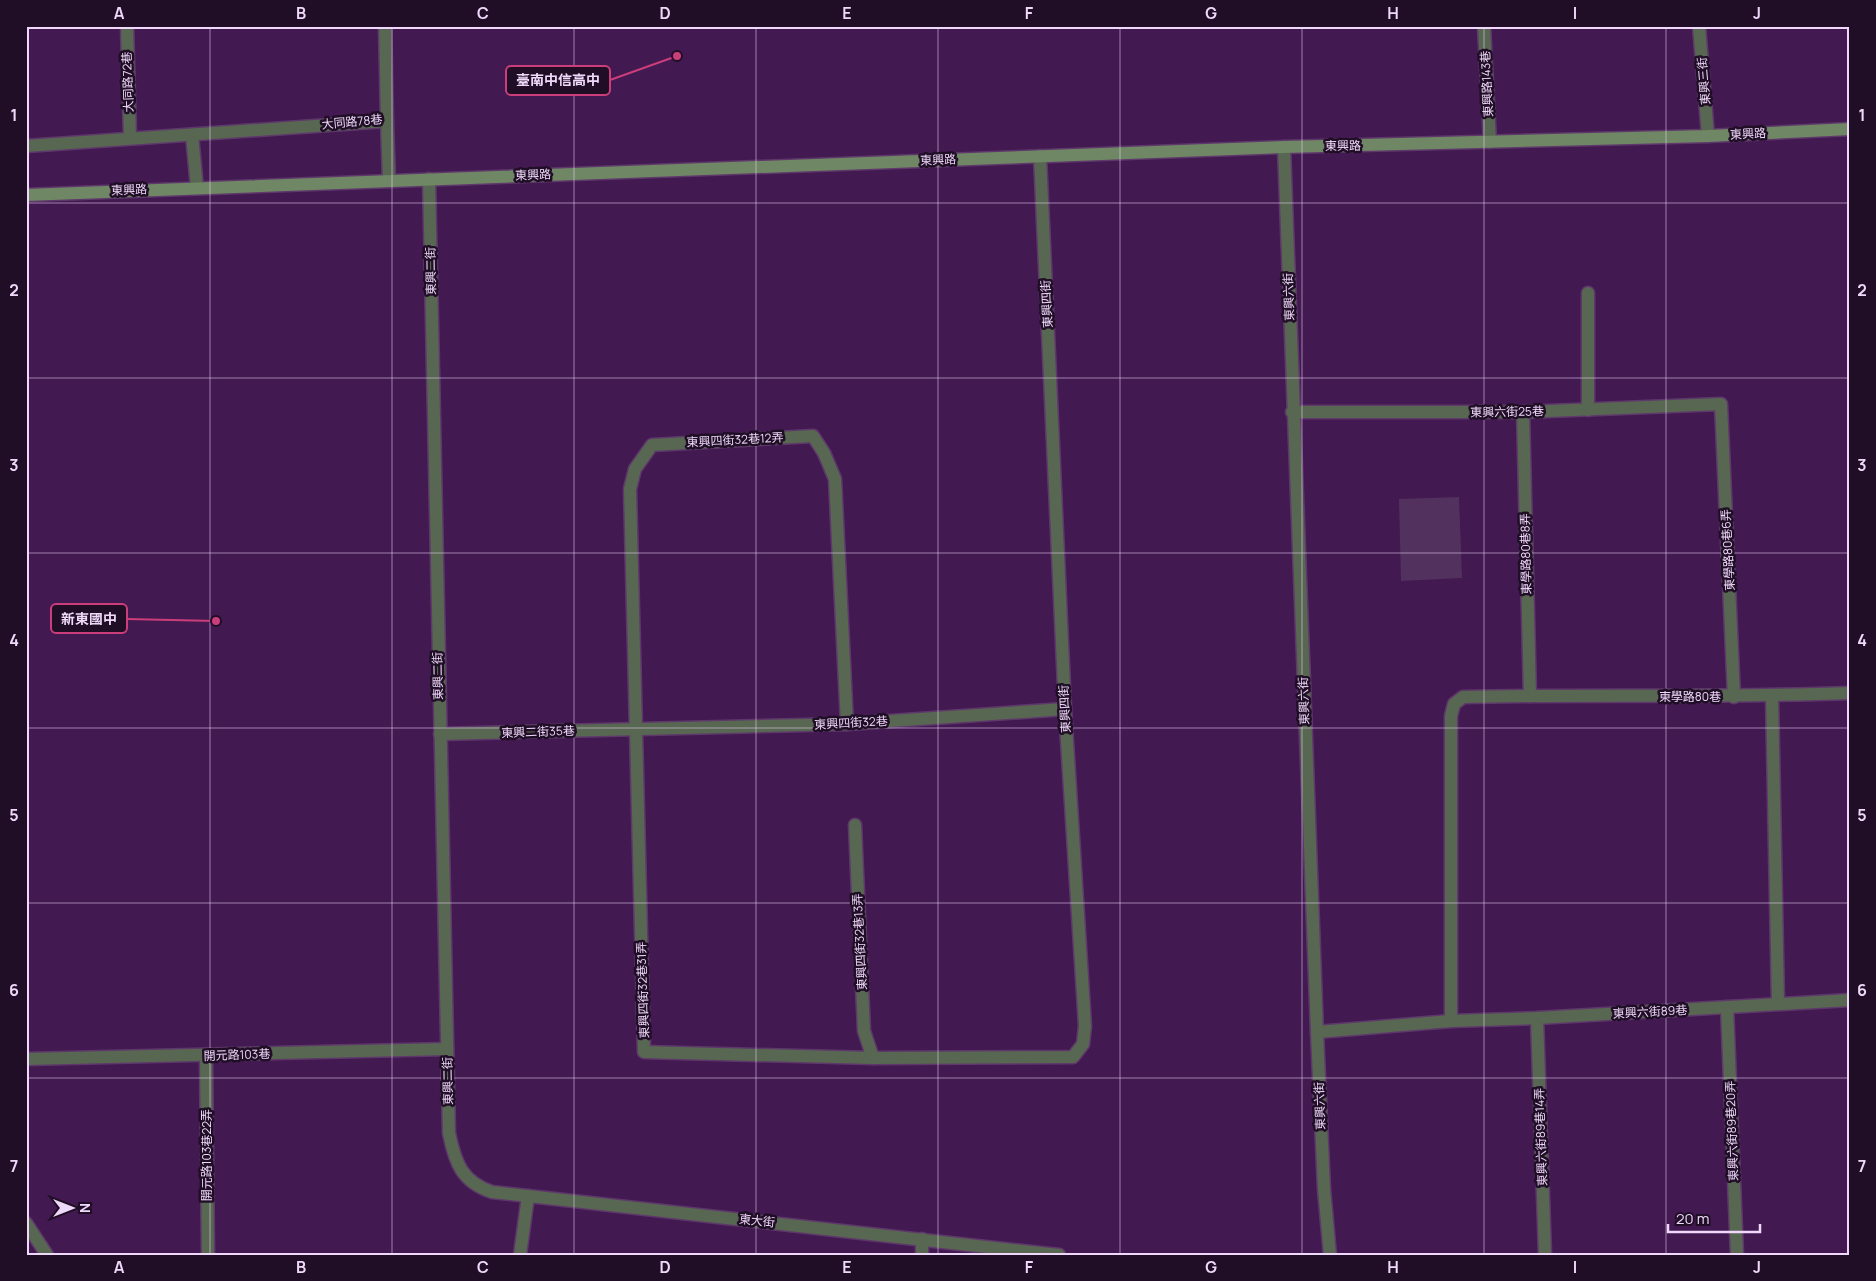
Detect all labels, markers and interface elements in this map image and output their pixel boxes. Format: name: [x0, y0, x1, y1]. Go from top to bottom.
text: A: [114, 2, 125, 24]
text: B: [296, 2, 306, 24]
text: C: [477, 2, 489, 24]
text: D: [659, 2, 671, 24]
text: E: [842, 2, 852, 24]
text: F: [1025, 2, 1034, 24]
text: G: [1205, 2, 1217, 24]
text: H: [1387, 2, 1399, 24]
text: I: [1573, 2, 1577, 24]
text: J: [1753, 2, 1761, 24]
street label: 東興路143巷: [1476, 50, 1497, 118]
street label: 大同路72巷: [118, 51, 137, 113]
street label: 東興三街: [1693, 56, 1714, 106]
callout: 臺南中信高中: [506, 66, 610, 95]
text: 臺南中信高中: [516, 70, 600, 89]
text: 1: [10, 104, 18, 126]
text: 1: [1858, 104, 1866, 126]
street label: 大同路78巷: [321, 110, 383, 133]
street label: 東興路: [1730, 124, 1766, 143]
street label: 東興路: [1325, 137, 1361, 154]
street label: 東興路: [920, 150, 956, 169]
street label: 東興路: [515, 165, 551, 184]
street label: 東興路: [111, 180, 147, 199]
street label: 東興二街: [422, 247, 439, 295]
street label: 東興六街: [1279, 273, 1298, 321]
text: 2: [9, 279, 19, 301]
text: 2: [1857, 279, 1867, 301]
street label: 東興四街: [1037, 280, 1056, 328]
street label: 東興六街25巷: [1470, 402, 1544, 421]
street label: 東興四街32巷12弄: [686, 428, 784, 451]
text: 3: [9, 454, 19, 476]
text: 3: [1857, 454, 1867, 476]
street label: 東學路80巷6弄: [1717, 509, 1738, 591]
street label: 東學路80巷8弄: [1516, 513, 1535, 595]
callout: 新東國中: [51, 604, 127, 633]
text: 新東國中: [61, 609, 117, 628]
text: 4: [9, 629, 19, 651]
text: 4: [1857, 629, 1867, 651]
street label: 東興二街: [429, 652, 446, 700]
street label: 東興六街: [1294, 677, 1313, 725]
street label: 東興四街: [1055, 685, 1074, 733]
street label: 東學路80巷: [1659, 688, 1721, 705]
street label: 東興四街32巷: [814, 712, 888, 733]
street label: 東興二街35巷: [501, 722, 575, 741]
text: 5: [9, 804, 19, 826]
text: 5: [1857, 804, 1867, 826]
street label: 東興四街32巷13弄: [848, 893, 871, 991]
street label: 東興四街32巷31弄: [632, 941, 653, 1039]
text: 6: [9, 979, 19, 1001]
text: 6: [1857, 979, 1867, 1001]
street label: 東興六街89巷: [1612, 1001, 1688, 1022]
street label: 開元路103巷: [203, 1045, 271, 1064]
street label: 東興二街: [439, 1057, 456, 1105]
street label: 東興六街89巷20弄: [1721, 1080, 1742, 1182]
street label: 東興六街: [1310, 1082, 1329, 1130]
street label: 東興六街89巷14弄: [1530, 1088, 1551, 1186]
street label: 開元路103巷22弄: [198, 1109, 215, 1201]
text: 7: [10, 1155, 18, 1177]
text: 7: [1858, 1155, 1866, 1177]
north arrow: [48, 1184, 98, 1234]
scale bar: [1668, 1201, 1761, 1233]
text: N: [76, 1203, 95, 1213]
text: 20 m: [1676, 1208, 1709, 1229]
street label: 東大街: [738, 1210, 776, 1231]
text: A: [114, 1256, 125, 1278]
text: B: [296, 1256, 306, 1278]
text: C: [477, 1256, 489, 1278]
text: D: [659, 1256, 671, 1278]
text: E: [842, 1256, 852, 1278]
text: F: [1025, 1256, 1034, 1278]
text: G: [1205, 1256, 1217, 1278]
text: H: [1387, 1256, 1399, 1278]
text: I: [1573, 1256, 1577, 1278]
text: J: [1753, 1256, 1761, 1278]

